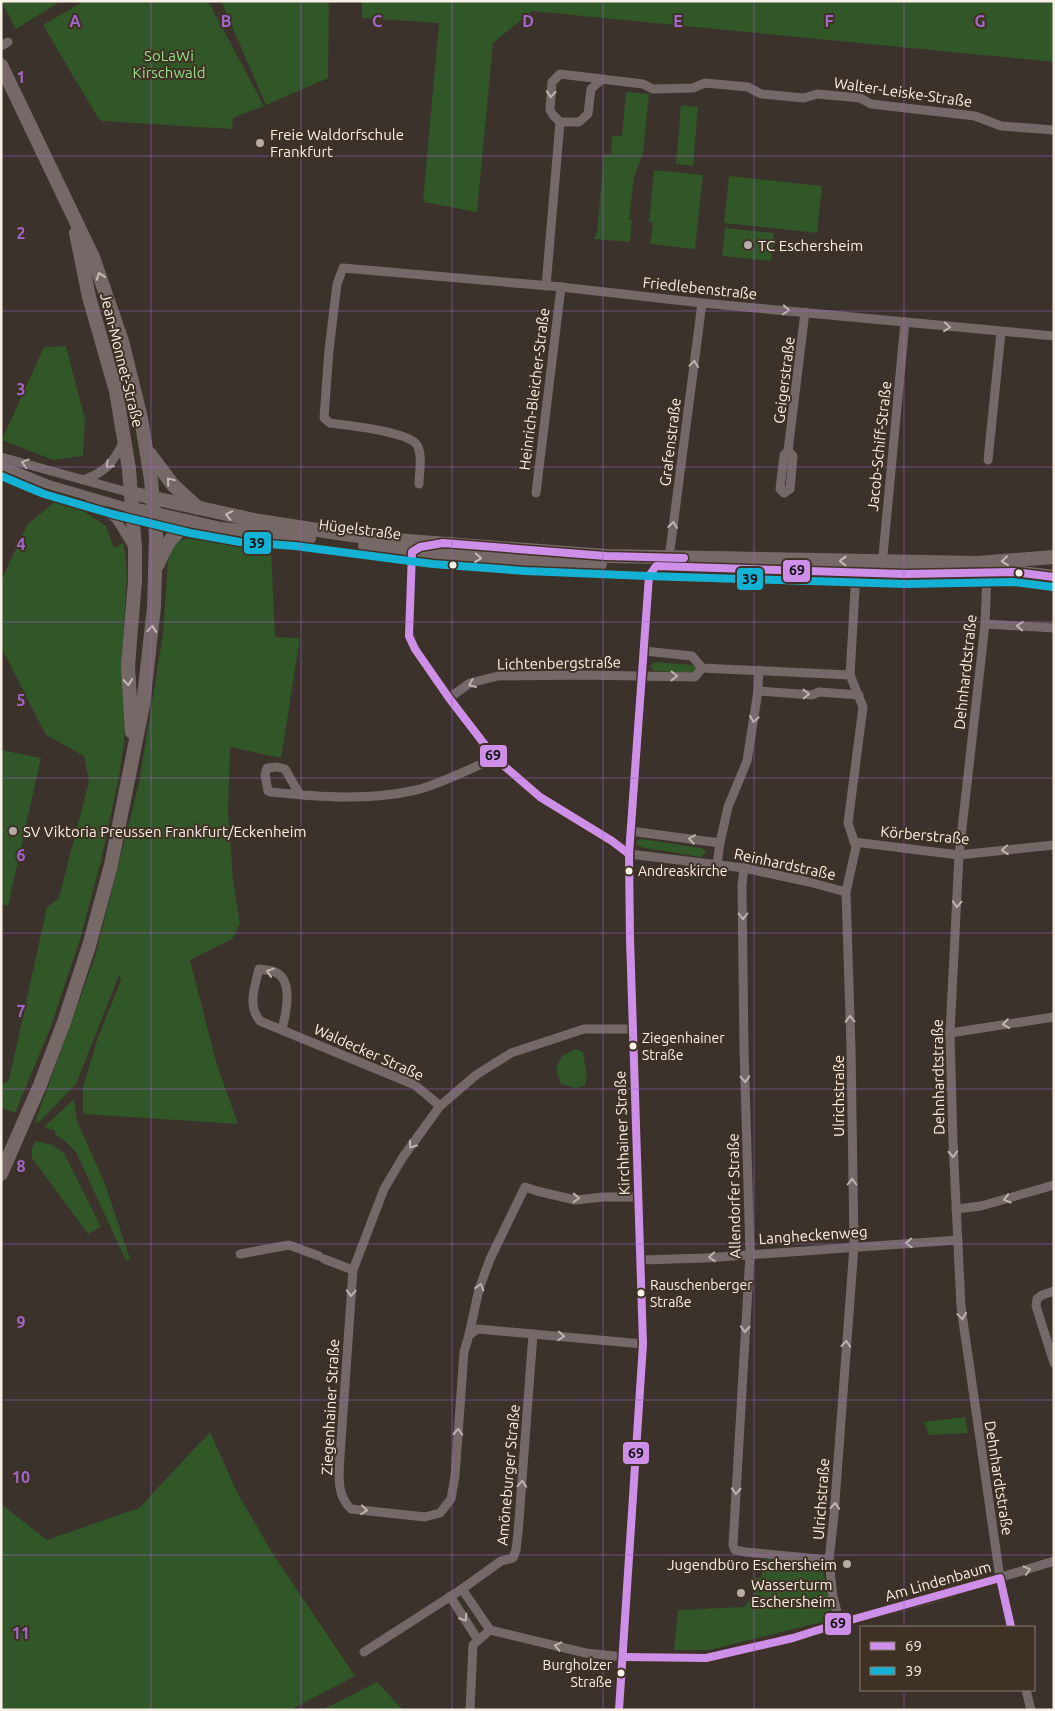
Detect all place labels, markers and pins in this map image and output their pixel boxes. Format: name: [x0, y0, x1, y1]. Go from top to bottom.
place label: Freie Waldorfschule Frankfurt: [270, 126, 404, 160]
marker: Freie Waldorfschule Frankfurt: [254, 137, 266, 149]
place label: TC Eschersheim: [758, 237, 863, 254]
marker: TC Eschersheim: [742, 239, 754, 251]
unlabelled marker: [448, 560, 458, 570]
unlabelled marker: [1014, 568, 1024, 578]
place label: SV Viktoria Preussen Frankfurt/Eckenheim: [23, 823, 306, 840]
marker: SV Viktoria Preussen Frankfurt/Eckenheim: [7, 825, 19, 837]
place label: Andreaskirche: [638, 863, 728, 879]
marker: Andreaskirche: [624, 866, 634, 876]
place label: Ziegenhainer Straße: [642, 1030, 725, 1063]
marker: Ziegenhainer Straße: [628, 1041, 638, 1051]
place label: Rauschenberger Straße: [650, 1277, 753, 1310]
marker: Rauschenberger Straße: [636, 1288, 646, 1298]
place label: Jugendbüro Eschersheim: [667, 1556, 837, 1573]
marker: Jugendbüro Eschersheim: [841, 1558, 853, 1570]
place label: Wasserturm Eschersheim: [751, 1576, 835, 1610]
marker: Wasserturm Eschersheim: [735, 1587, 747, 1599]
place label: Burgholzer Straße: [543, 1657, 613, 1690]
marker: Burgholzer Straße: [616, 1668, 626, 1678]

